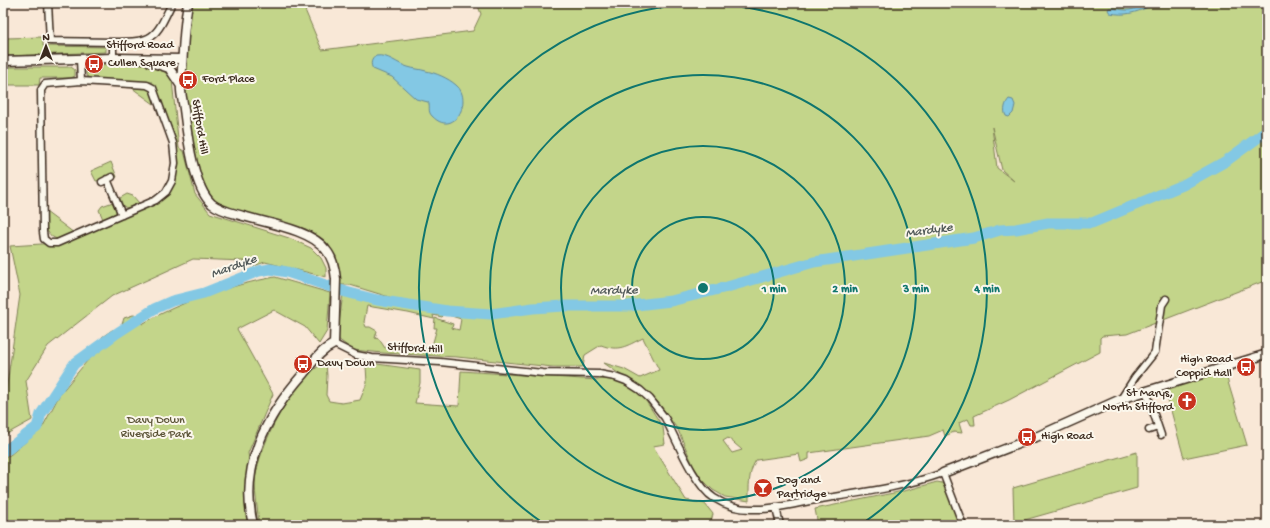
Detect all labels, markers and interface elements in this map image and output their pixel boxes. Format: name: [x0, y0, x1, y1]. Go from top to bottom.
north arrow: [26, 26, 66, 66]
text: N: [42, 32, 50, 44]
street label: Stifford Road: [107, 39, 174, 53]
bus stop icon: Cullen Square: [83, 53, 105, 75]
place label: Cullen Square: [108, 57, 176, 71]
bus stop icon: Ford Place: [177, 69, 199, 91]
place label: Ford Place: [201, 73, 256, 87]
street label: Stifford Hill: [188, 98, 210, 156]
water label: Mardyke: [904, 220, 955, 242]
water label: Mardyke: [209, 251, 260, 282]
centre of rings: [696, 281, 710, 295]
water label: Mardyke: [590, 283, 639, 299]
text: 1 min: [761, 283, 787, 297]
text: 2 min: [832, 283, 858, 297]
text: 3 min: [902, 283, 929, 297]
text: 4 min: [973, 283, 1000, 297]
street label: Stifford Hill: [387, 341, 443, 357]
bus stop icon: Davy Down: [292, 353, 314, 375]
place label: High Road Coppid Hall: [1176, 353, 1233, 381]
bus stop icon: High Road Coppid Hall: [1235, 356, 1257, 378]
place label: Davy Down: [316, 357, 375, 371]
place label: St Marys, North Stifford: [1103, 387, 1174, 415]
church icon: St Marys, North Stifford: [1176, 390, 1198, 412]
park label: Davy Down Riverside Park: [121, 414, 193, 442]
bus stop icon: High Road: [1016, 426, 1038, 448]
place label: High Road: [1041, 430, 1094, 444]
place label: Dog and Partridge: [776, 474, 827, 502]
bar icon: Dog and Partridge: [752, 477, 774, 499]

